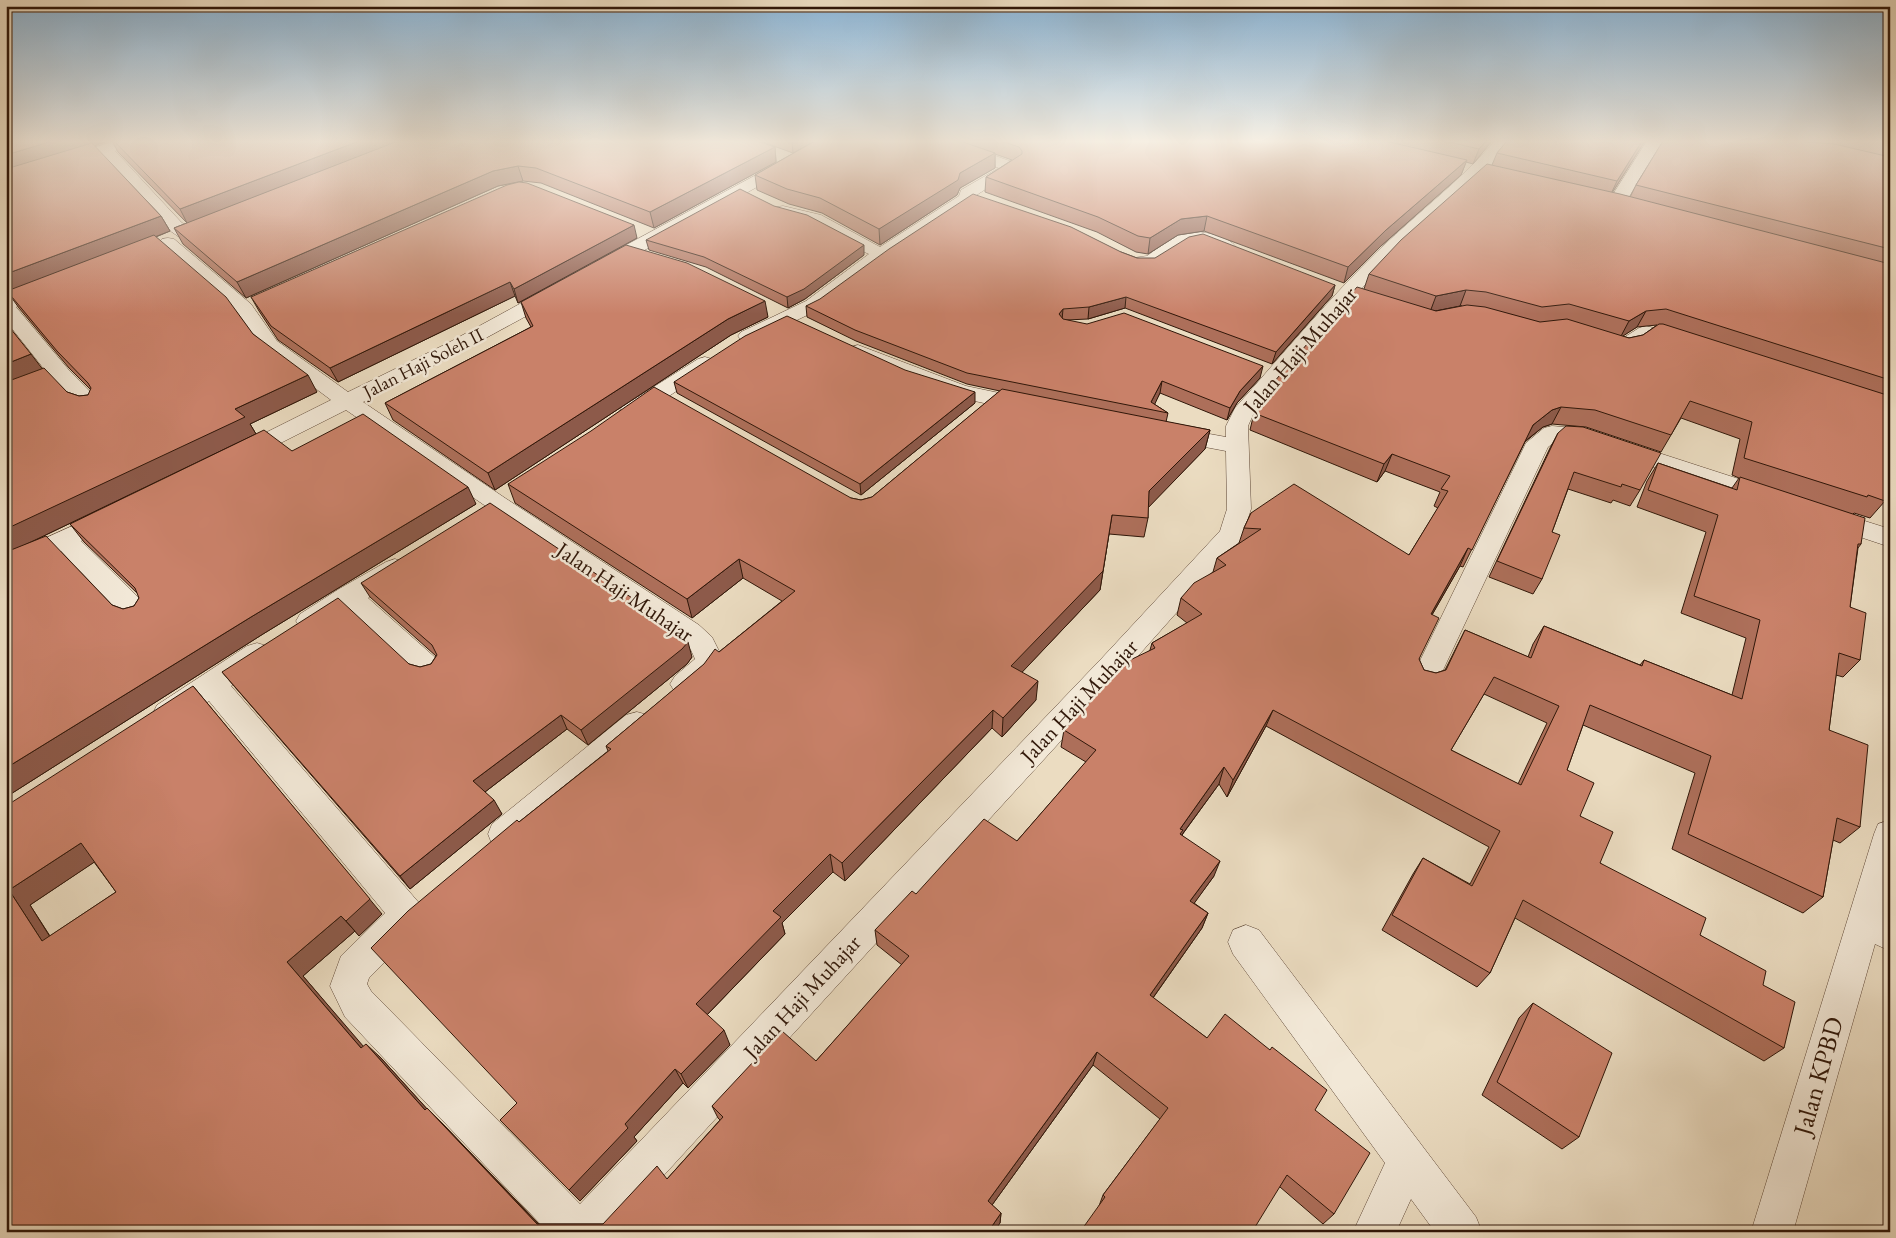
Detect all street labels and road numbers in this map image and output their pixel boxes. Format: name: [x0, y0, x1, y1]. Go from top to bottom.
street label: Jalan Haji Muhajar: [1235, 280, 1364, 421]
street label: Jalan Haji Soleh II: [357, 322, 488, 405]
street label: Jalan Haji Muhajar: [549, 534, 700, 649]
street label: Jalan Haji Muhajar: [1013, 632, 1145, 771]
street label: Jalan Haji Muhajar: [736, 928, 868, 1067]
street label: Jalan KPBD: [1784, 1013, 1851, 1141]

